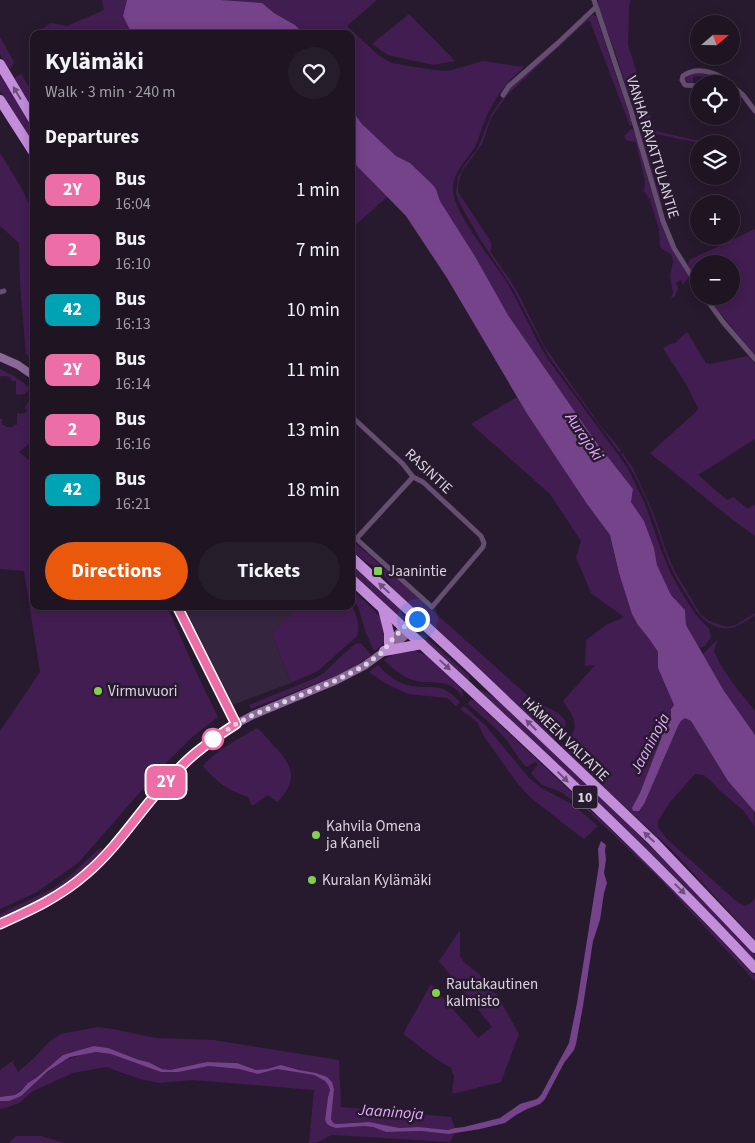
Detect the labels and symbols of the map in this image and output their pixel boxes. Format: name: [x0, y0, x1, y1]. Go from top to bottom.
north arrow: [690, 15, 740, 65]
street label: VANHA RAVATTULANTIE: [621, 73, 684, 221]
one-way arrow: [12, 86, 21, 99]
water label: Aurajoki: [559, 407, 608, 465]
street label: RASINTIE: [400, 444, 457, 499]
place label: Jaanintie: [388, 561, 447, 582]
marker: Jaanintie: [372, 565, 384, 577]
one-way arrow: [379, 582, 391, 594]
your location: [405, 607, 430, 632]
one-way arrow: [438, 659, 450, 671]
place label: Virmuvuori: [108, 681, 177, 702]
marker: Virmuvuori: [92, 685, 104, 697]
street label: HÄMEEN VALTATIE: [518, 692, 614, 786]
water label: Jaaninoja: [624, 709, 675, 779]
one-way arrow: [525, 719, 537, 731]
unlabelled marker: [202, 728, 224, 750]
line badge: 2Y: [144, 766, 188, 798]
one-way arrow: [557, 771, 569, 783]
road number: 10: [572, 786, 598, 809]
place label: Kahvila Omena ja Kaneli: [325, 816, 421, 854]
marker: Kahvila Omena ja Kaneli: [310, 829, 322, 841]
one-way arrow: [643, 831, 655, 843]
place label: Kuralan Kylämäki: [322, 870, 432, 891]
marker: Kuralan Kylämäki: [306, 874, 318, 886]
one-way arrow: [674, 883, 686, 895]
place label: Rautakautinen kalmisto: [446, 974, 538, 1012]
marker: Rautakautinen kalmisto: [430, 987, 442, 999]
water label: Jaaninoja: [356, 1099, 425, 1125]

